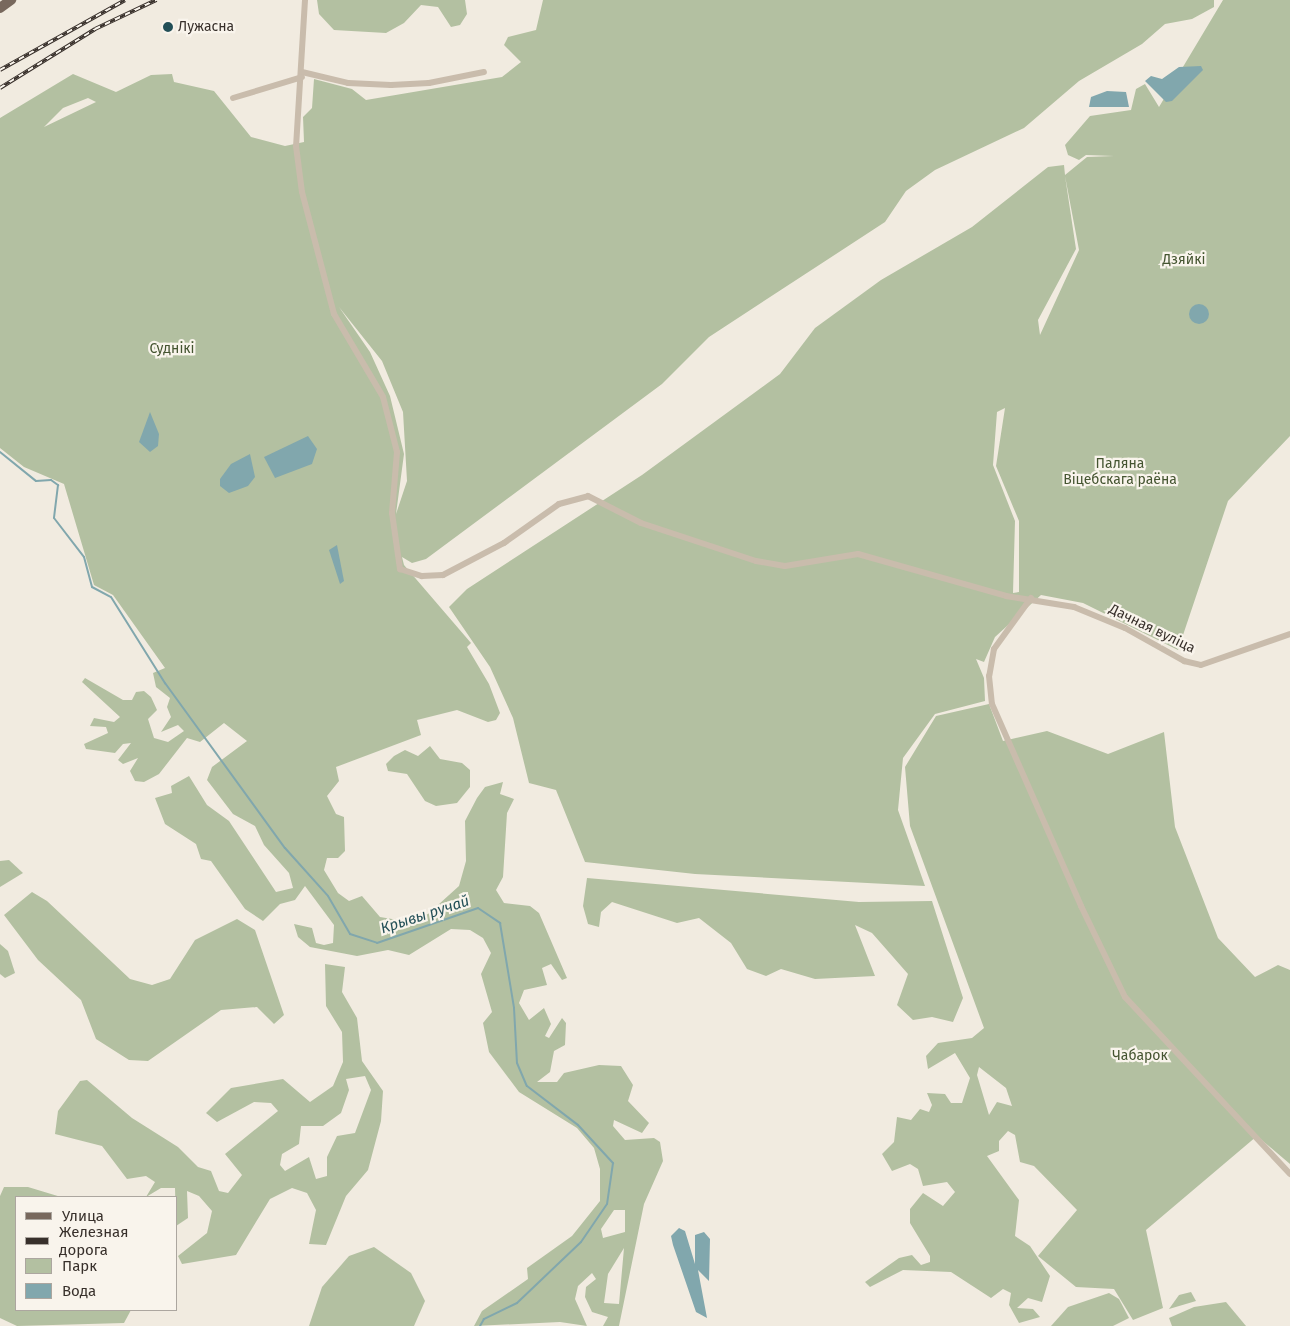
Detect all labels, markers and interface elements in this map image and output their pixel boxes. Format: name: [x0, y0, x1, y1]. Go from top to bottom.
place label: Лужасна: [178, 19, 234, 35]
marker: Лужасна: [162, 21, 174, 33]
park label: Дзяйкі: [1163, 252, 1205, 268]
park label: Суднікі: [149, 341, 195, 357]
park label: Паляна Віцебскага раёна: [1063, 456, 1177, 488]
street label: Дачная вуліца: [1106, 601, 1198, 657]
water label: Крывы ручай: [378, 892, 472, 938]
park label: Чабарок: [1112, 1048, 1168, 1064]
legend: [15, 1196, 178, 1311]
text: Улица: [62, 1207, 104, 1225]
text: Железная дорога: [59, 1223, 128, 1259]
text: Парк: [62, 1257, 97, 1275]
text: Вода: [62, 1282, 96, 1300]

